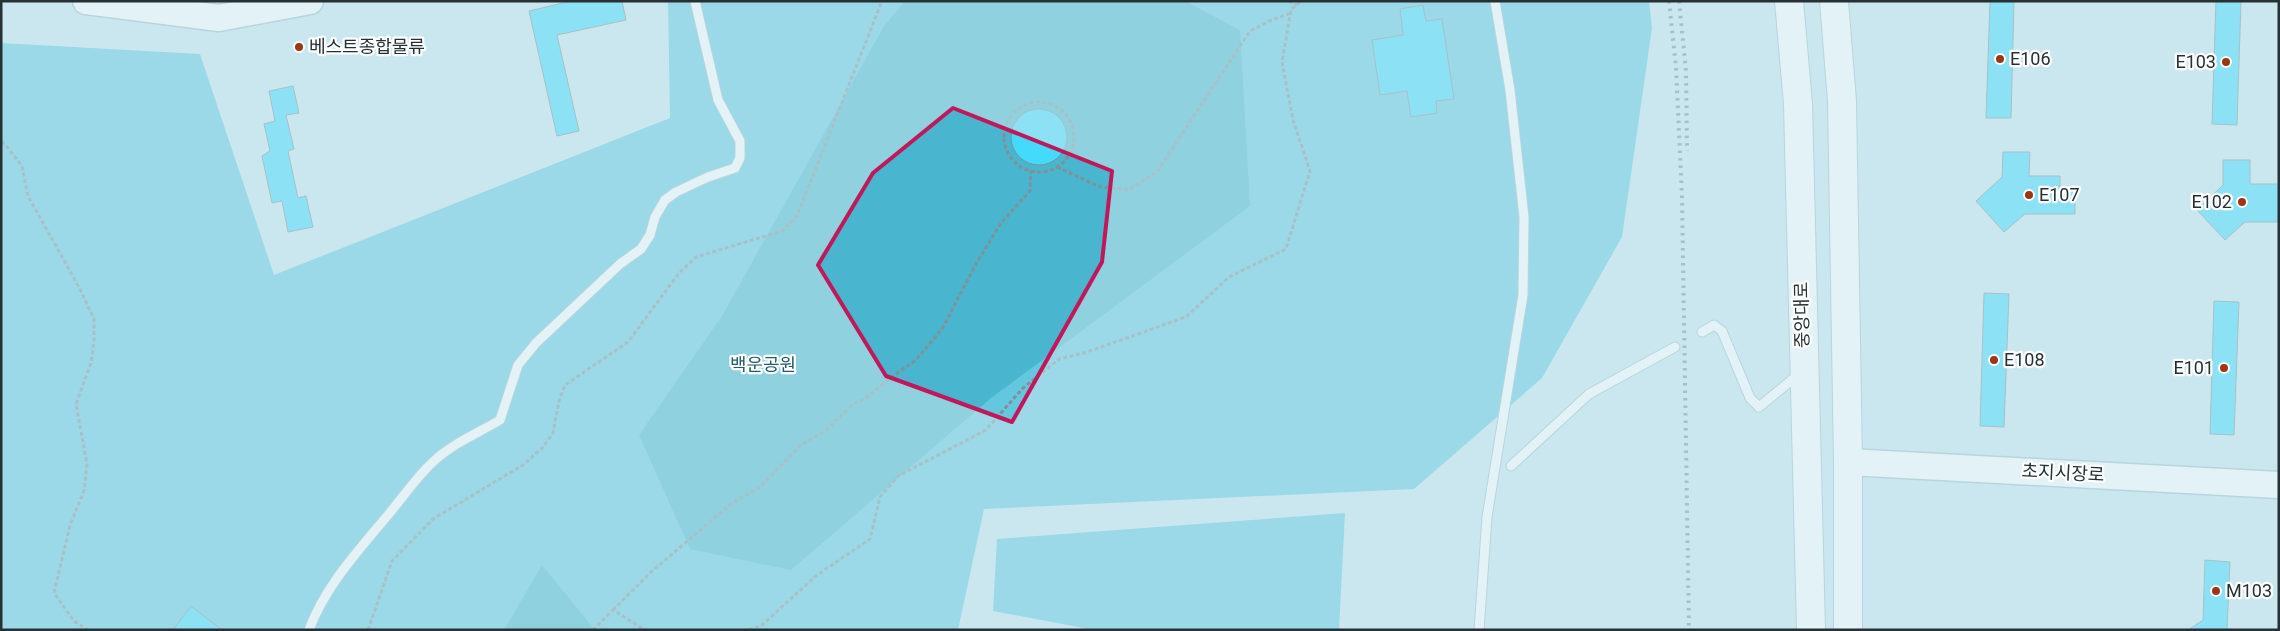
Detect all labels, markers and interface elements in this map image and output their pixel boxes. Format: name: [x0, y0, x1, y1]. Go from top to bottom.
place label: 베스트종합물류: [309, 36, 425, 57]
marker: 베스트종합물류: [293, 41, 305, 53]
place label: E106: [2010, 48, 2051, 69]
place label: E103: [2175, 51, 2216, 72]
marker: E106: [1994, 53, 2006, 65]
marker: E103: [2220, 56, 2232, 68]
place label: E107: [2039, 184, 2080, 205]
marker: E107: [2023, 189, 2035, 201]
place label: E102: [2191, 191, 2232, 212]
marker: E102: [2236, 196, 2248, 208]
street label: 중앙대로: [1790, 282, 1813, 348]
place label: E108: [2004, 349, 2045, 370]
park label: 백운공원: [730, 354, 796, 375]
marker: E108: [1988, 354, 2000, 366]
place label: E101: [2173, 357, 2214, 378]
marker: E101: [2218, 362, 2230, 374]
street label: 초지시장로: [2021, 460, 2105, 485]
place label: M103: [2226, 580, 2272, 601]
marker: M103: [2210, 585, 2222, 597]

